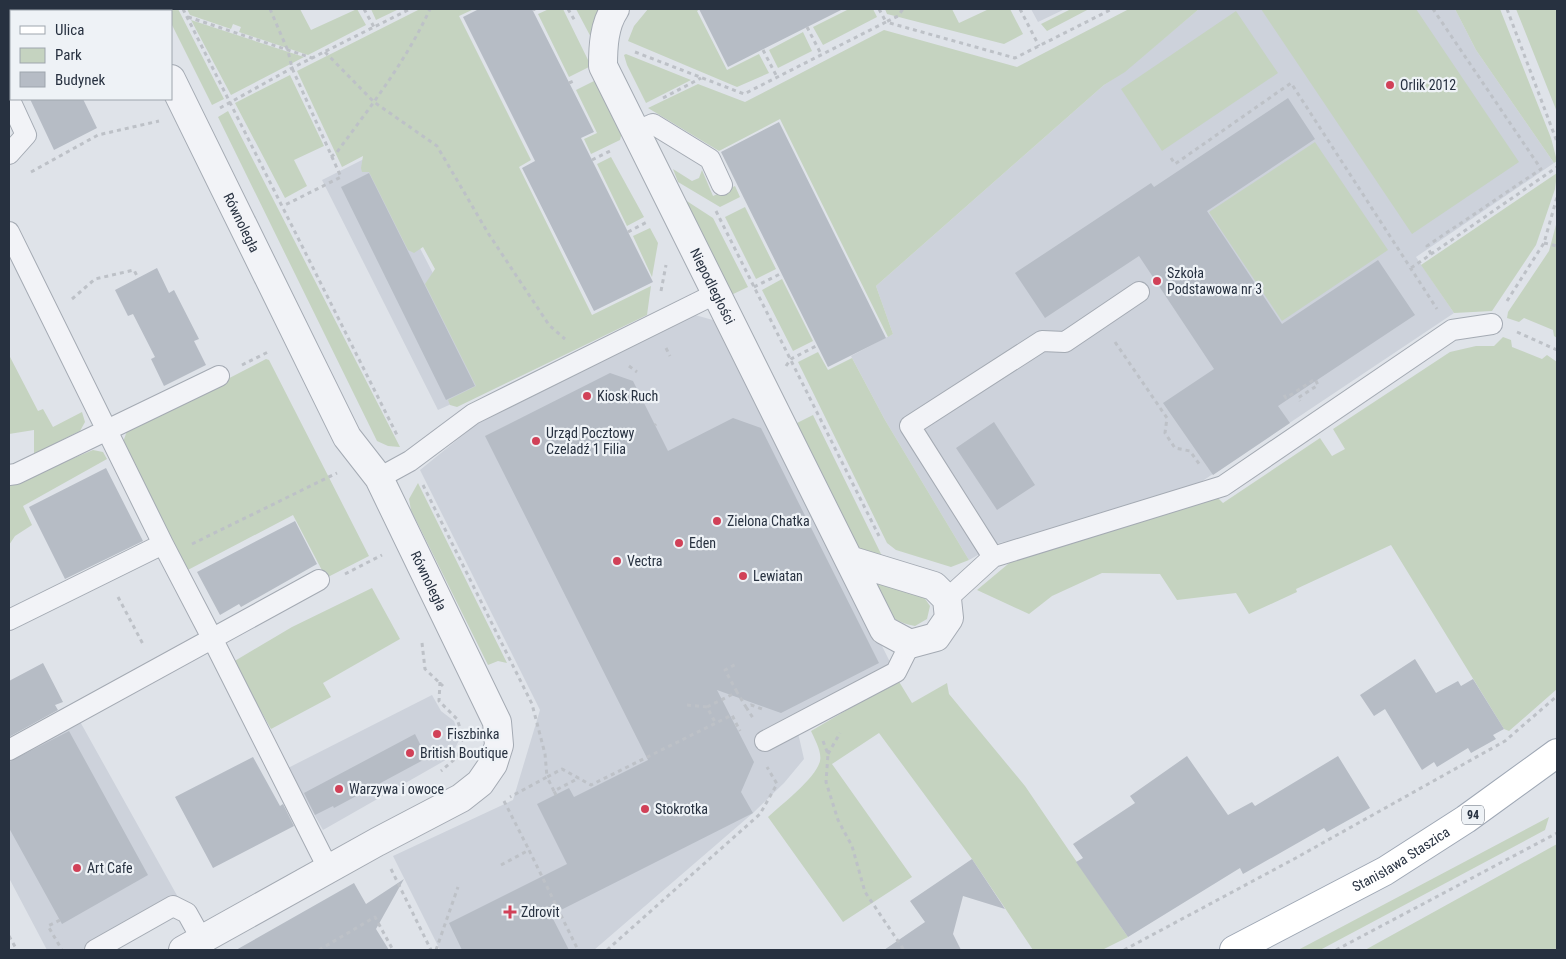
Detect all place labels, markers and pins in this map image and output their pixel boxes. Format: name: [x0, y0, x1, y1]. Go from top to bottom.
place label: Orlik 2012: [1400, 77, 1456, 93]
marker: Orlik 2012: [1384, 79, 1396, 91]
place label: Szkoła Podstawowa nr 3: [1167, 265, 1262, 297]
marker: Szkoła Podstawowa nr 3: [1151, 275, 1163, 287]
place label: Kiosk Ruch: [597, 388, 658, 404]
marker: Kiosk Ruch: [581, 390, 593, 402]
place label: Urząd Pocztowy Czeladź 1 Filia: [546, 425, 635, 457]
marker: Urząd Pocztowy Czeladź 1 Filia: [530, 435, 542, 447]
place label: Zielona Chatka: [727, 513, 810, 529]
marker: Zielona Chatka: [711, 515, 723, 527]
place label: Eden: [689, 535, 716, 551]
marker: Eden: [673, 537, 685, 549]
place label: Vectra: [627, 553, 662, 569]
marker: Vectra: [611, 555, 623, 567]
place label: Lewiatan: [753, 568, 803, 584]
marker: Lewiatan: [737, 570, 749, 582]
place label: Fiszbinka: [447, 726, 499, 742]
marker: Fiszbinka: [431, 728, 443, 740]
place label: British Boutique: [420, 745, 508, 761]
marker: British Boutique: [404, 747, 416, 759]
place label: Warzywa i owoce: [349, 781, 444, 797]
marker: Warzywa i owoce: [333, 783, 345, 795]
place label: Stokrotka: [655, 801, 708, 817]
marker: Stokrotka: [639, 803, 651, 815]
place label: Art Cafe: [87, 860, 133, 876]
marker: Art Cafe: [71, 862, 83, 874]
place label: Zdrovit: [521, 904, 560, 920]
marker: Zdrovit: [503, 905, 517, 919]

